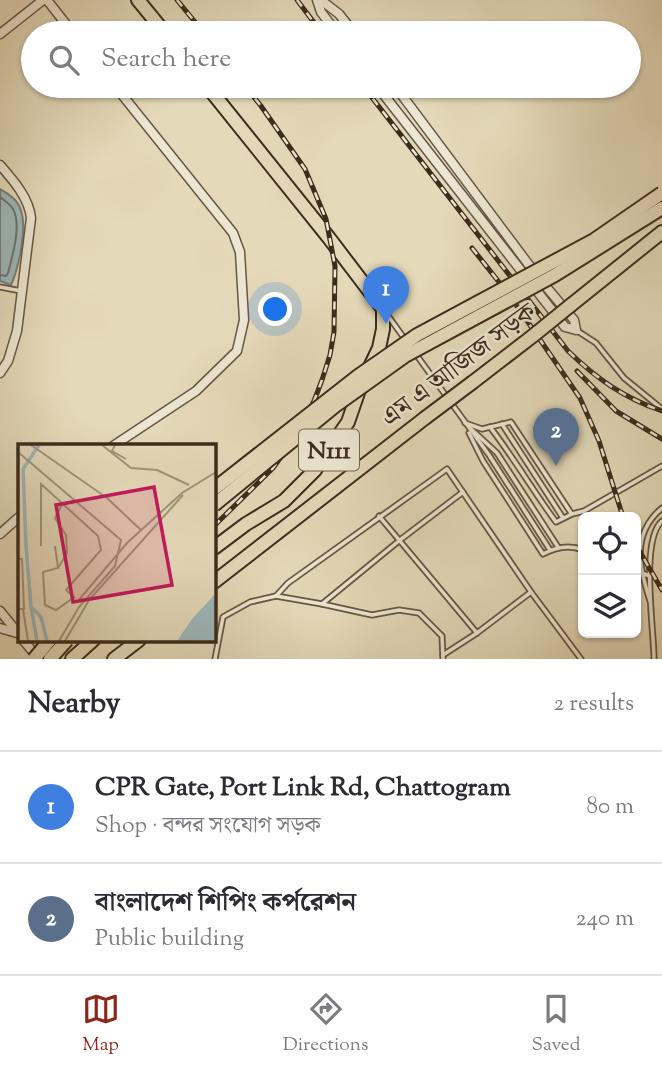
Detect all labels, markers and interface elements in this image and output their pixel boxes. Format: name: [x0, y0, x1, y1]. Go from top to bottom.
search box: [21, 21, 641, 98]
icon: search: [45, 41, 83, 79]
text: Search here: [101, 41, 231, 78]
pin: 1: [363, 266, 409, 324]
your location: [258, 292, 292, 326]
street label: এম এ আজিজ সড়ক: [374, 294, 546, 437]
pin: 2: [533, 408, 579, 466]
road number: N111: [299, 430, 359, 471]
inset map: [18, 444, 215, 642]
map controls: [578, 512, 641, 638]
button: locate: [578, 512, 641, 575]
button: layers: [578, 575, 641, 638]
text: Nearby: [28, 683, 120, 726]
text: 2 results: [554, 688, 634, 721]
text: CPR Gate, Port Link Rd, Chattogram: [95, 770, 511, 807]
text: 1: [47, 791, 55, 824]
text: 80 m: [586, 791, 634, 824]
text: Shop · বন্দর সংযোগ সড়ক: [95, 810, 321, 843]
text: বাংলাদেশ শিপিং কর্পরেশন: [95, 885, 356, 922]
text: 2: [46, 903, 56, 936]
text: 240 m: [576, 903, 634, 936]
text: Public building: [95, 923, 244, 956]
tab: Map: [82, 990, 120, 1059]
tab: Directions: [283, 990, 368, 1059]
tab: Saved: [532, 990, 580, 1059]

